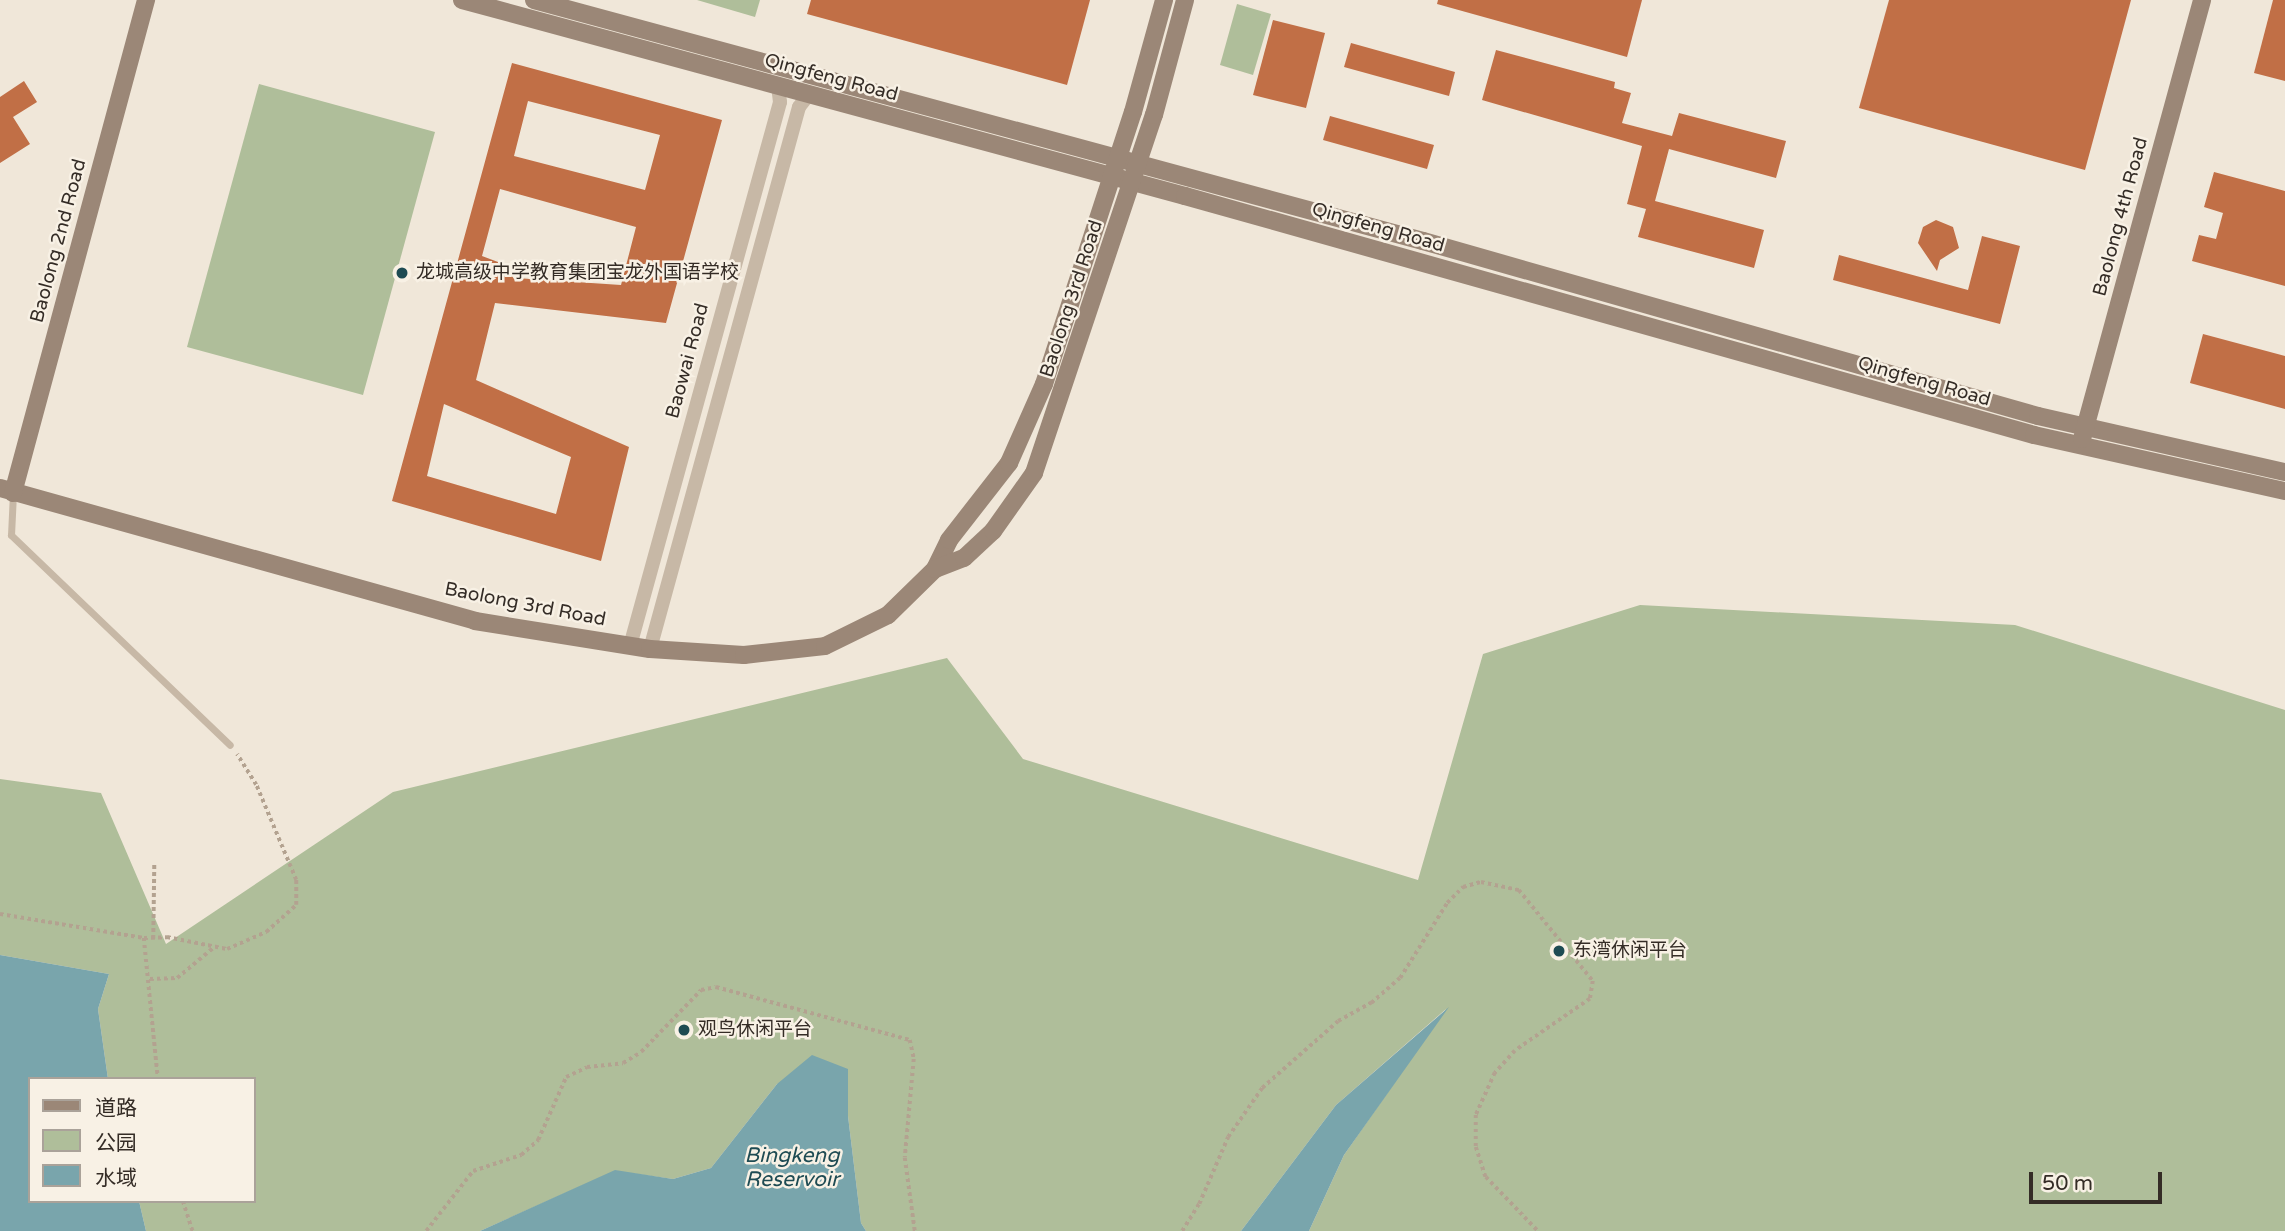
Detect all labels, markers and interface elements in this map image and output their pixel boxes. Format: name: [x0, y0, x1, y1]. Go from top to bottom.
street label: Qingfeng Road: [762, 49, 900, 107]
street label: Baolong 4th Road: [2089, 135, 2153, 299]
street label: Baolong 2nd Road: [26, 157, 92, 325]
street label: Qingfeng Road: [1309, 198, 1447, 258]
street label: Baolong 3rd Road: [1036, 218, 1108, 380]
place label: 龙城高级中学教育集团宝龙外国语学校: [416, 262, 739, 284]
marker: 龙城高级中学教育集团宝龙外国语学校: [394, 265, 410, 281]
street label: Baowai Road: [662, 301, 714, 421]
street label: Qingfeng Road: [1855, 352, 1993, 412]
street label: Baolong 3rd Road: [442, 578, 608, 632]
place label: 东湾休闲平台: [1573, 940, 1687, 962]
marker: 东湾休闲平台: [1551, 943, 1567, 959]
place label: 观鸟休闲平台: [698, 1019, 812, 1041]
marker: 观鸟休闲平台: [676, 1022, 692, 1038]
legend: [28, 1077, 256, 1203]
text: 道路: [95, 1096, 137, 1121]
text: 公园: [95, 1131, 137, 1156]
water label: Bingkeng Reservoir: [745, 1143, 839, 1193]
scale bar: [2033, 1158, 2166, 1202]
text: 水域: [95, 1166, 137, 1191]
text: 50 m: [2042, 1171, 2093, 1196]

